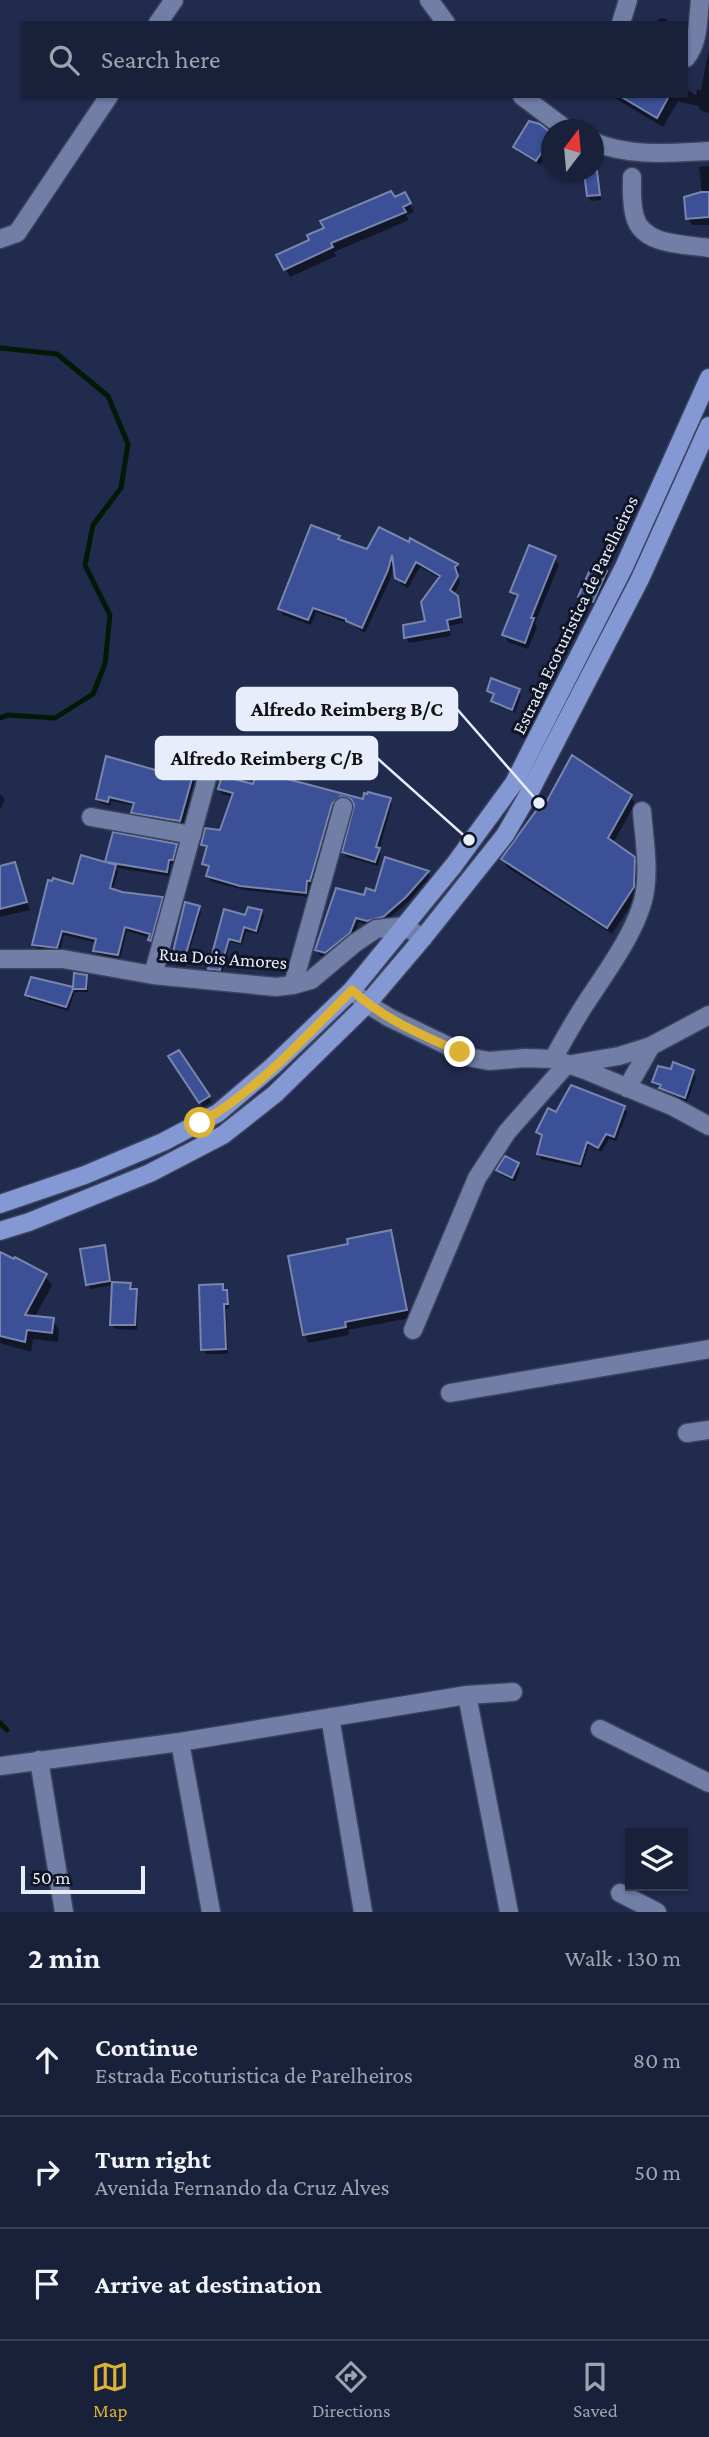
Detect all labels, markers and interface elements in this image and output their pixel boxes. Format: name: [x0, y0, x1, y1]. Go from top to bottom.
search box: [21, 21, 688, 98]
icon: search: [45, 41, 83, 79]
text: Search here: [101, 45, 220, 74]
north arrow: [541, 119, 604, 182]
street label: Estrada Ecoturistica de Parelheiros: [508, 492, 642, 738]
callout: Alfredo Reimberg B/C: [237, 688, 457, 730]
text: Alfredo Reimberg B/C: [250, 697, 443, 721]
callout: Alfredo Reimberg C/B: [156, 737, 377, 779]
text: Alfredo Reimberg C/B: [170, 746, 363, 770]
street label: Rua Dois Amores: [158, 943, 288, 973]
route end: [444, 1036, 475, 1067]
route start: [184, 1107, 215, 1138]
map controls: [625, 1828, 688, 1891]
button: layers: [625, 1828, 688, 1891]
scale bar: [21, 1863, 145, 1895]
text: 50 m: [32, 1867, 71, 1888]
text: 2 min: [28, 1941, 100, 1974]
text: Walk · 130 m: [565, 1945, 681, 1971]
text: Continue: [95, 2033, 198, 2062]
icon: ahead: [28, 2041, 66, 2079]
text: 80 m: [633, 2047, 681, 2073]
text: Estrada Ecoturistica de Parelheiros: [95, 2062, 413, 2088]
text: Turn right: [95, 2145, 211, 2174]
icon: right: [28, 2153, 66, 2191]
text: 50 m: [634, 2159, 681, 2185]
text: Avenida Fernando da Cruz Alves: [95, 2174, 390, 2200]
icon: arrive: [28, 2265, 66, 2303]
text: Arrive at destination: [95, 2270, 322, 2299]
tab: Map: [91, 2358, 129, 2421]
tab: Directions: [312, 2358, 391, 2421]
tab: Saved: [573, 2358, 618, 2421]

